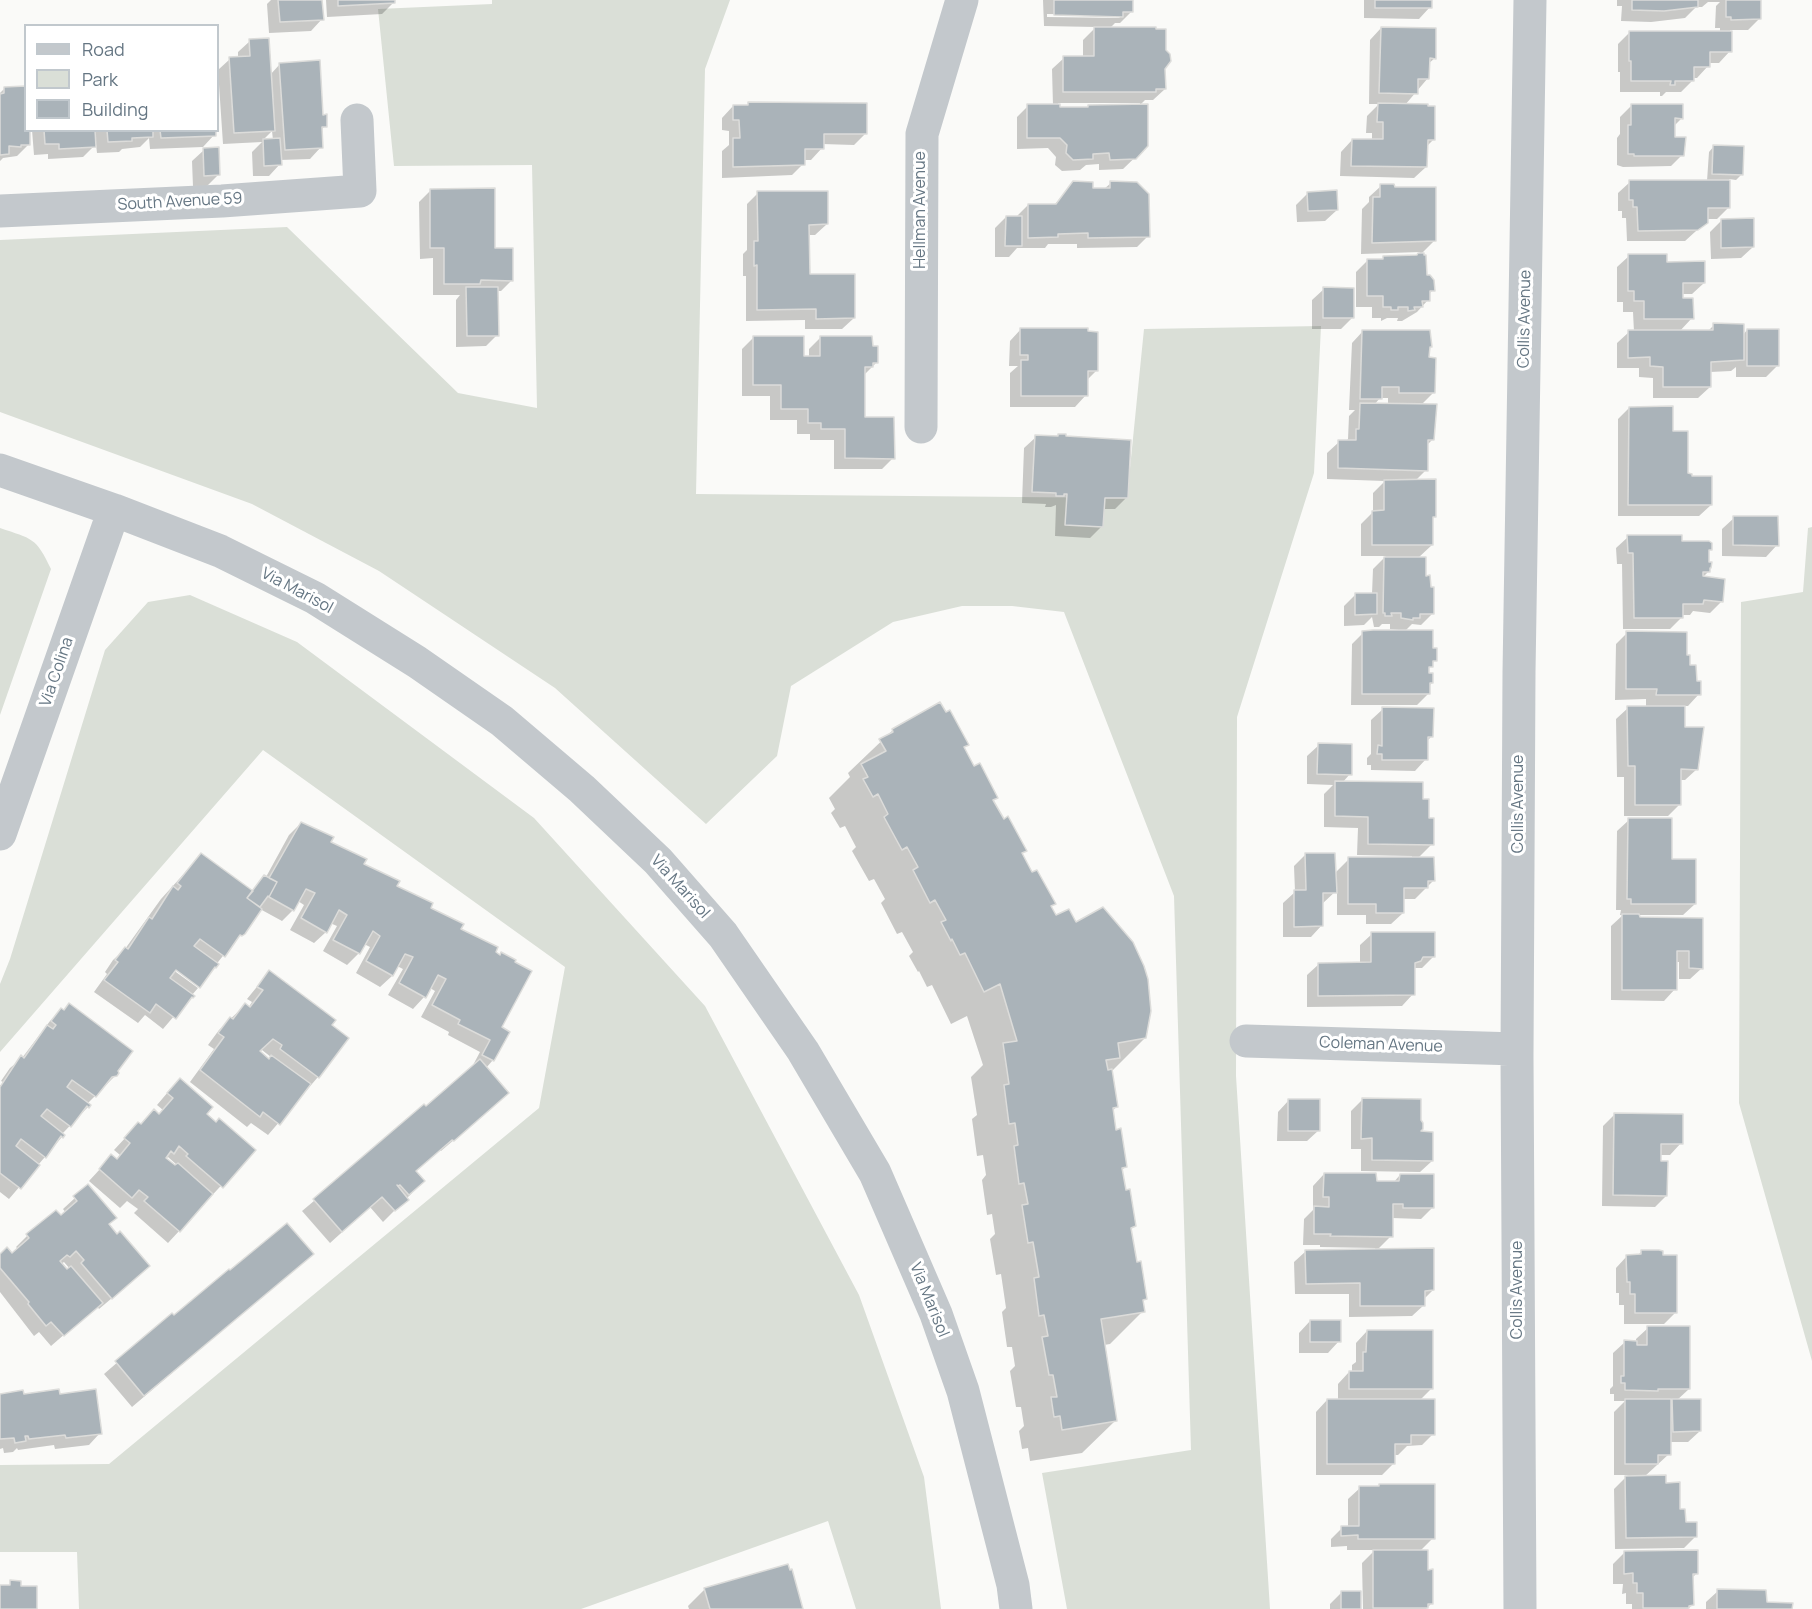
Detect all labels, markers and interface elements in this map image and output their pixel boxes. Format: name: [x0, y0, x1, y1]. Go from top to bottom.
legend: [24, 24, 219, 132]
text: Road: [82, 37, 125, 61]
text: Park: [82, 67, 118, 91]
text: Building: [82, 97, 148, 121]
street label: Hellman Avenue: [911, 151, 931, 269]
street label: South Avenue 59: [117, 189, 243, 215]
street label: Collis Avenue: [1515, 270, 1535, 368]
street label: Via Marisol: [258, 564, 336, 618]
street label: Via Colina: [36, 635, 78, 709]
street label: Collis Avenue: [1509, 755, 1529, 853]
street label: Via Marisol: [647, 851, 713, 923]
street label: Coleman Avenue: [1319, 1033, 1443, 1057]
street label: Collis Avenue: [1508, 1241, 1528, 1339]
street label: Via Marisol: [905, 1260, 953, 1340]

